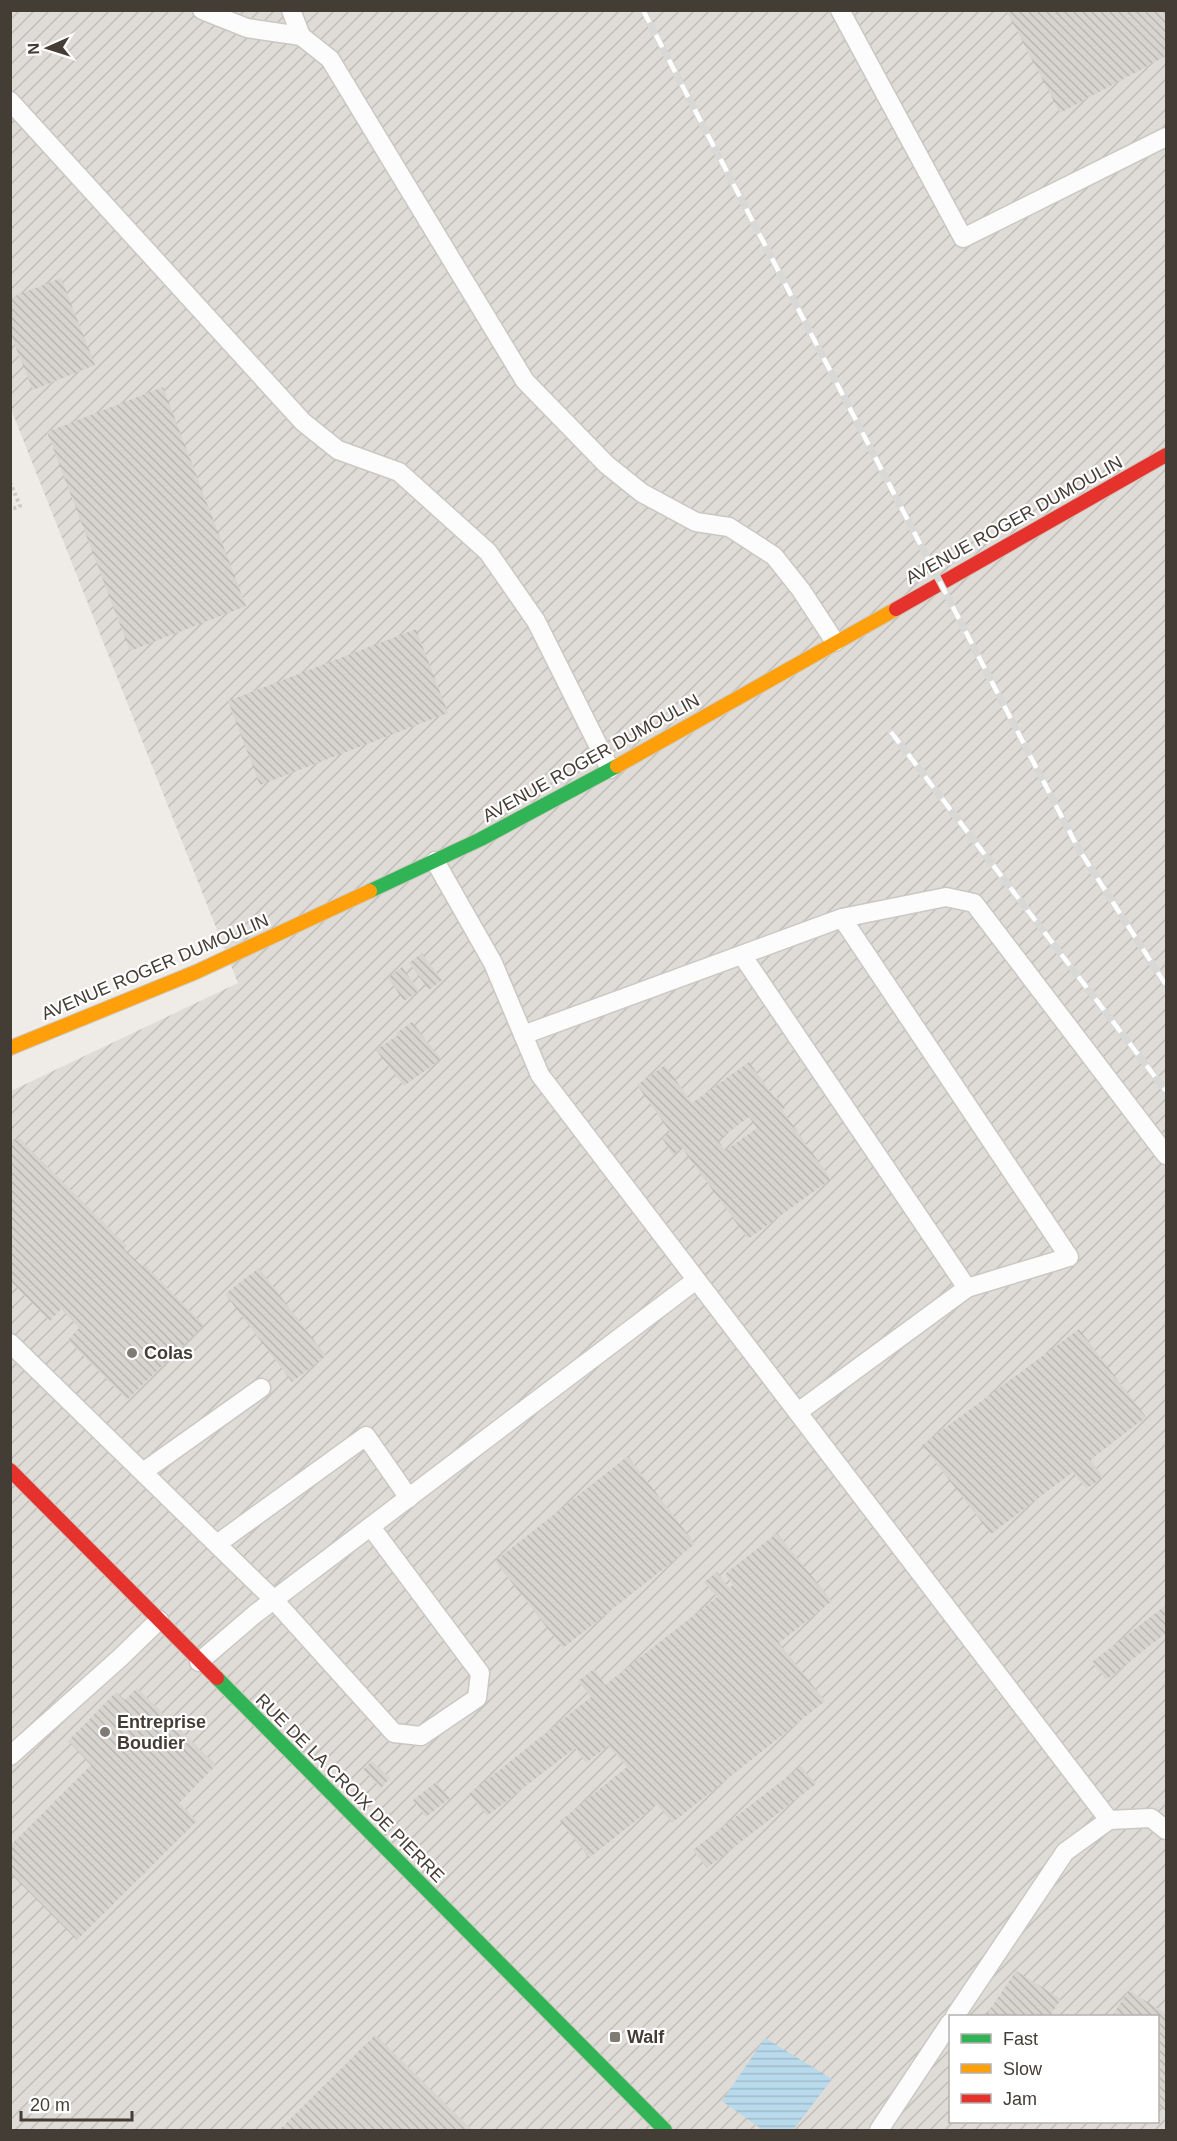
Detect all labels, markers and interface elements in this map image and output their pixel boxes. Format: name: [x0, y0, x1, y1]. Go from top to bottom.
north arrow: [18, 18, 78, 78]
text: N: [25, 43, 42, 55]
street label: AVENUE ROGER DUMOULIN: [902, 452, 1126, 588]
street label: AVENUE ROGER DUMOULIN: [479, 690, 703, 826]
street label: AVENUE ROGER DUMOULIN: [38, 910, 272, 1024]
place label: Colas: [144, 1343, 193, 1363]
marker: Colas: [125, 1346, 139, 1360]
street label: RUE DE LA CROIX DE PIERRE: [252, 1690, 448, 1886]
place label: Entreprise Boudier: [117, 1712, 206, 1753]
marker: Entreprise Boudier: [98, 1725, 112, 1739]
legend: [949, 2015, 1159, 2123]
place label: Walf: [627, 2027, 665, 2047]
text: Fast: [1003, 2029, 1038, 2049]
marker: Walf: [608, 2030, 622, 2044]
text: Slow: [1003, 2059, 1043, 2079]
scale bar: [21, 2084, 132, 2122]
text: Jam: [1003, 2089, 1037, 2109]
text: 20 m: [30, 2095, 70, 2115]

